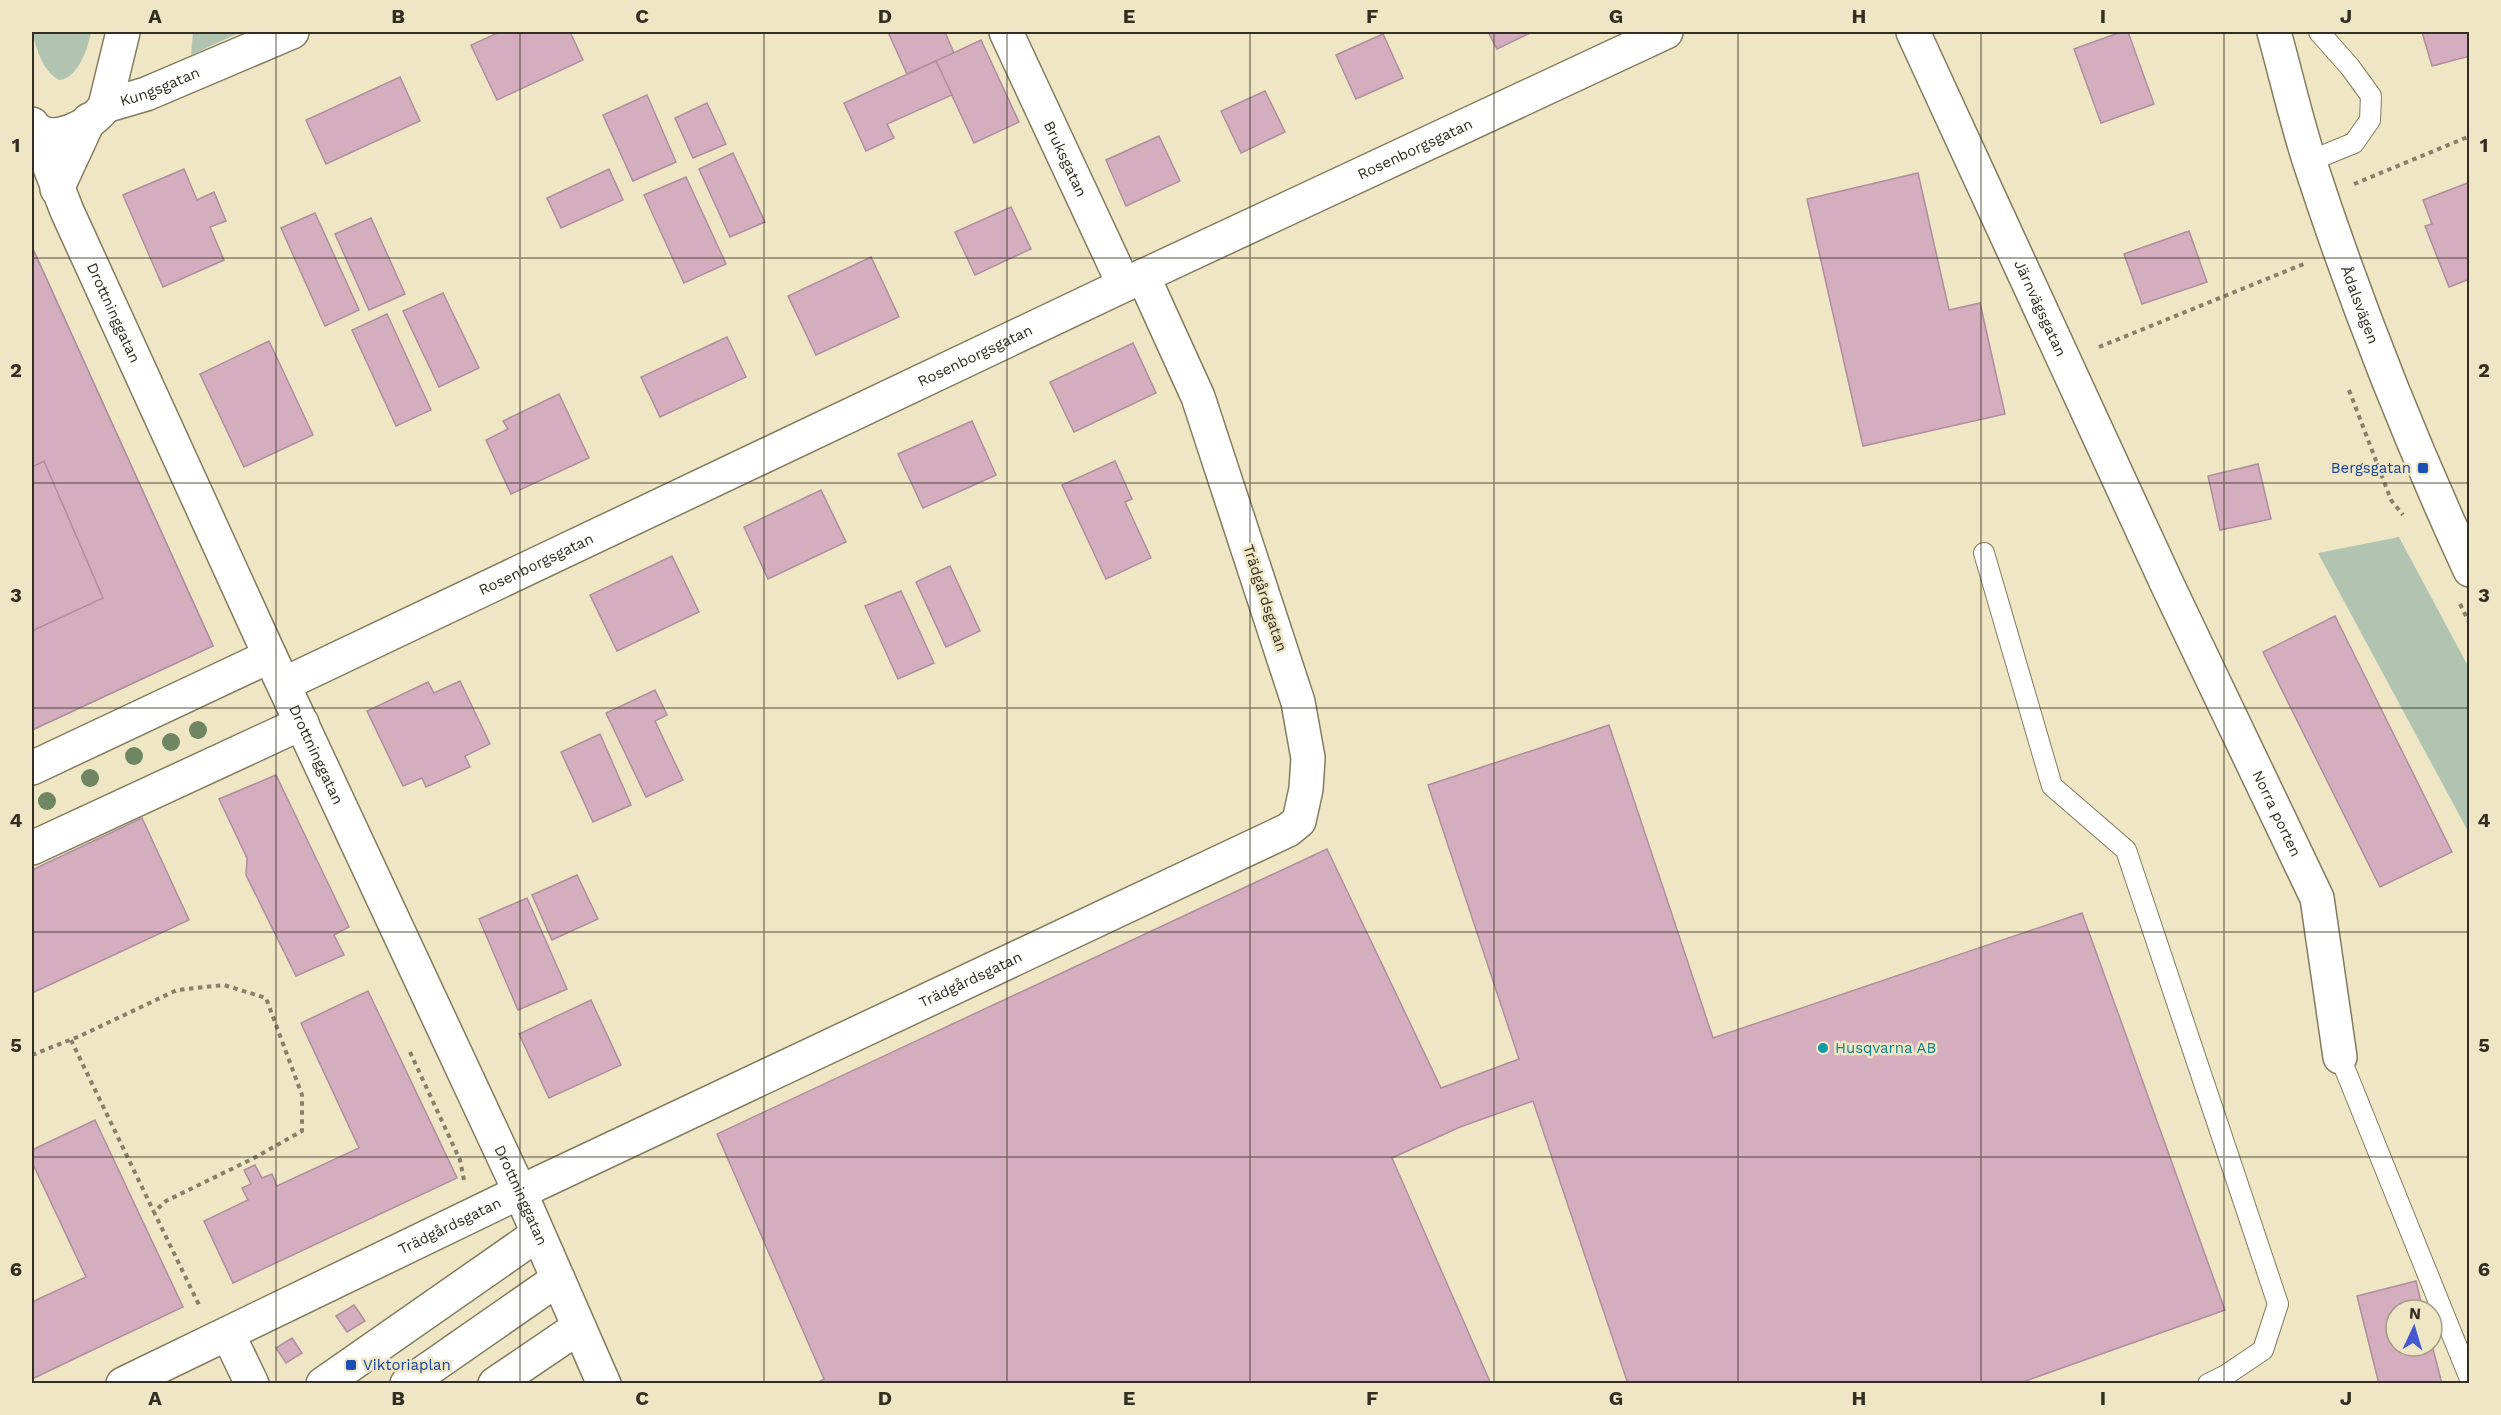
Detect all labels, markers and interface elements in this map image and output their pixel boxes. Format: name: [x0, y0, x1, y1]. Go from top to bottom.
text: A: [148, 4, 162, 28]
text: B: [391, 4, 405, 28]
text: C: [635, 4, 649, 28]
text: D: [878, 4, 892, 28]
text: E: [1123, 4, 1135, 28]
text: F: [1366, 4, 1378, 28]
text: G: [1609, 4, 1623, 28]
text: H: [1852, 4, 1866, 28]
text: I: [2100, 4, 2106, 28]
text: J: [2340, 4, 2352, 28]
street label: Kungsgatan: [118, 63, 202, 110]
street label: Rosenborgsgatan: [1354, 115, 1475, 184]
street label: Bruksgatan: [1040, 118, 1091, 200]
text: 1: [12, 133, 20, 157]
text: 1: [2480, 133, 2488, 157]
street label: Järnvägsgatan: [2010, 257, 2070, 359]
street label: Drottninggatan: [83, 260, 144, 366]
street label: Ådalsvägen: [2337, 263, 2382, 346]
street label: Rosenborgsgatan: [915, 321, 1035, 391]
text: 2: [10, 358, 22, 382]
text: 2: [2478, 358, 2490, 382]
place label: Bergsgatan: [2331, 459, 2411, 477]
marker: Bergsgatan: [2416, 461, 2430, 475]
street label: Rosenborgsgatan: [476, 529, 596, 599]
street label: Trädgårdsgatan: [1239, 542, 1291, 654]
text: 3: [10, 583, 22, 607]
text: 3: [2478, 583, 2490, 607]
street label: Drottninggatan: [285, 702, 347, 807]
street label: Norra porten: [2248, 767, 2305, 860]
text: 4: [10, 808, 23, 832]
text: 4: [2478, 808, 2491, 832]
street label: Trädgårdsgatan: [916, 948, 1025, 1012]
text: 5: [10, 1033, 22, 1057]
text: 5: [2478, 1033, 2490, 1057]
place label: Husqvarna AB: [1835, 1039, 1936, 1057]
marker: Husqvarna AB: [1816, 1041, 1830, 1055]
street label: Drottninggatan: [490, 1142, 551, 1248]
street label: Trädgårdsgatan: [396, 1194, 504, 1258]
text: 6: [10, 1257, 22, 1281]
text: 6: [2478, 1257, 2490, 1281]
north arrow: [2384, 1298, 2444, 1358]
text: N: [2408, 1304, 2422, 1323]
place label: Viktoriaplan: [363, 1356, 451, 1374]
marker: Viktoriaplan: [344, 1358, 358, 1372]
text: A: [148, 1386, 162, 1410]
text: B: [391, 1386, 405, 1410]
text: C: [635, 1386, 649, 1410]
text: D: [878, 1386, 892, 1410]
text: E: [1123, 1386, 1135, 1410]
text: F: [1366, 1386, 1378, 1410]
text: G: [1609, 1386, 1623, 1410]
text: H: [1852, 1386, 1866, 1410]
text: I: [2100, 1386, 2106, 1410]
text: J: [2340, 1386, 2352, 1410]

